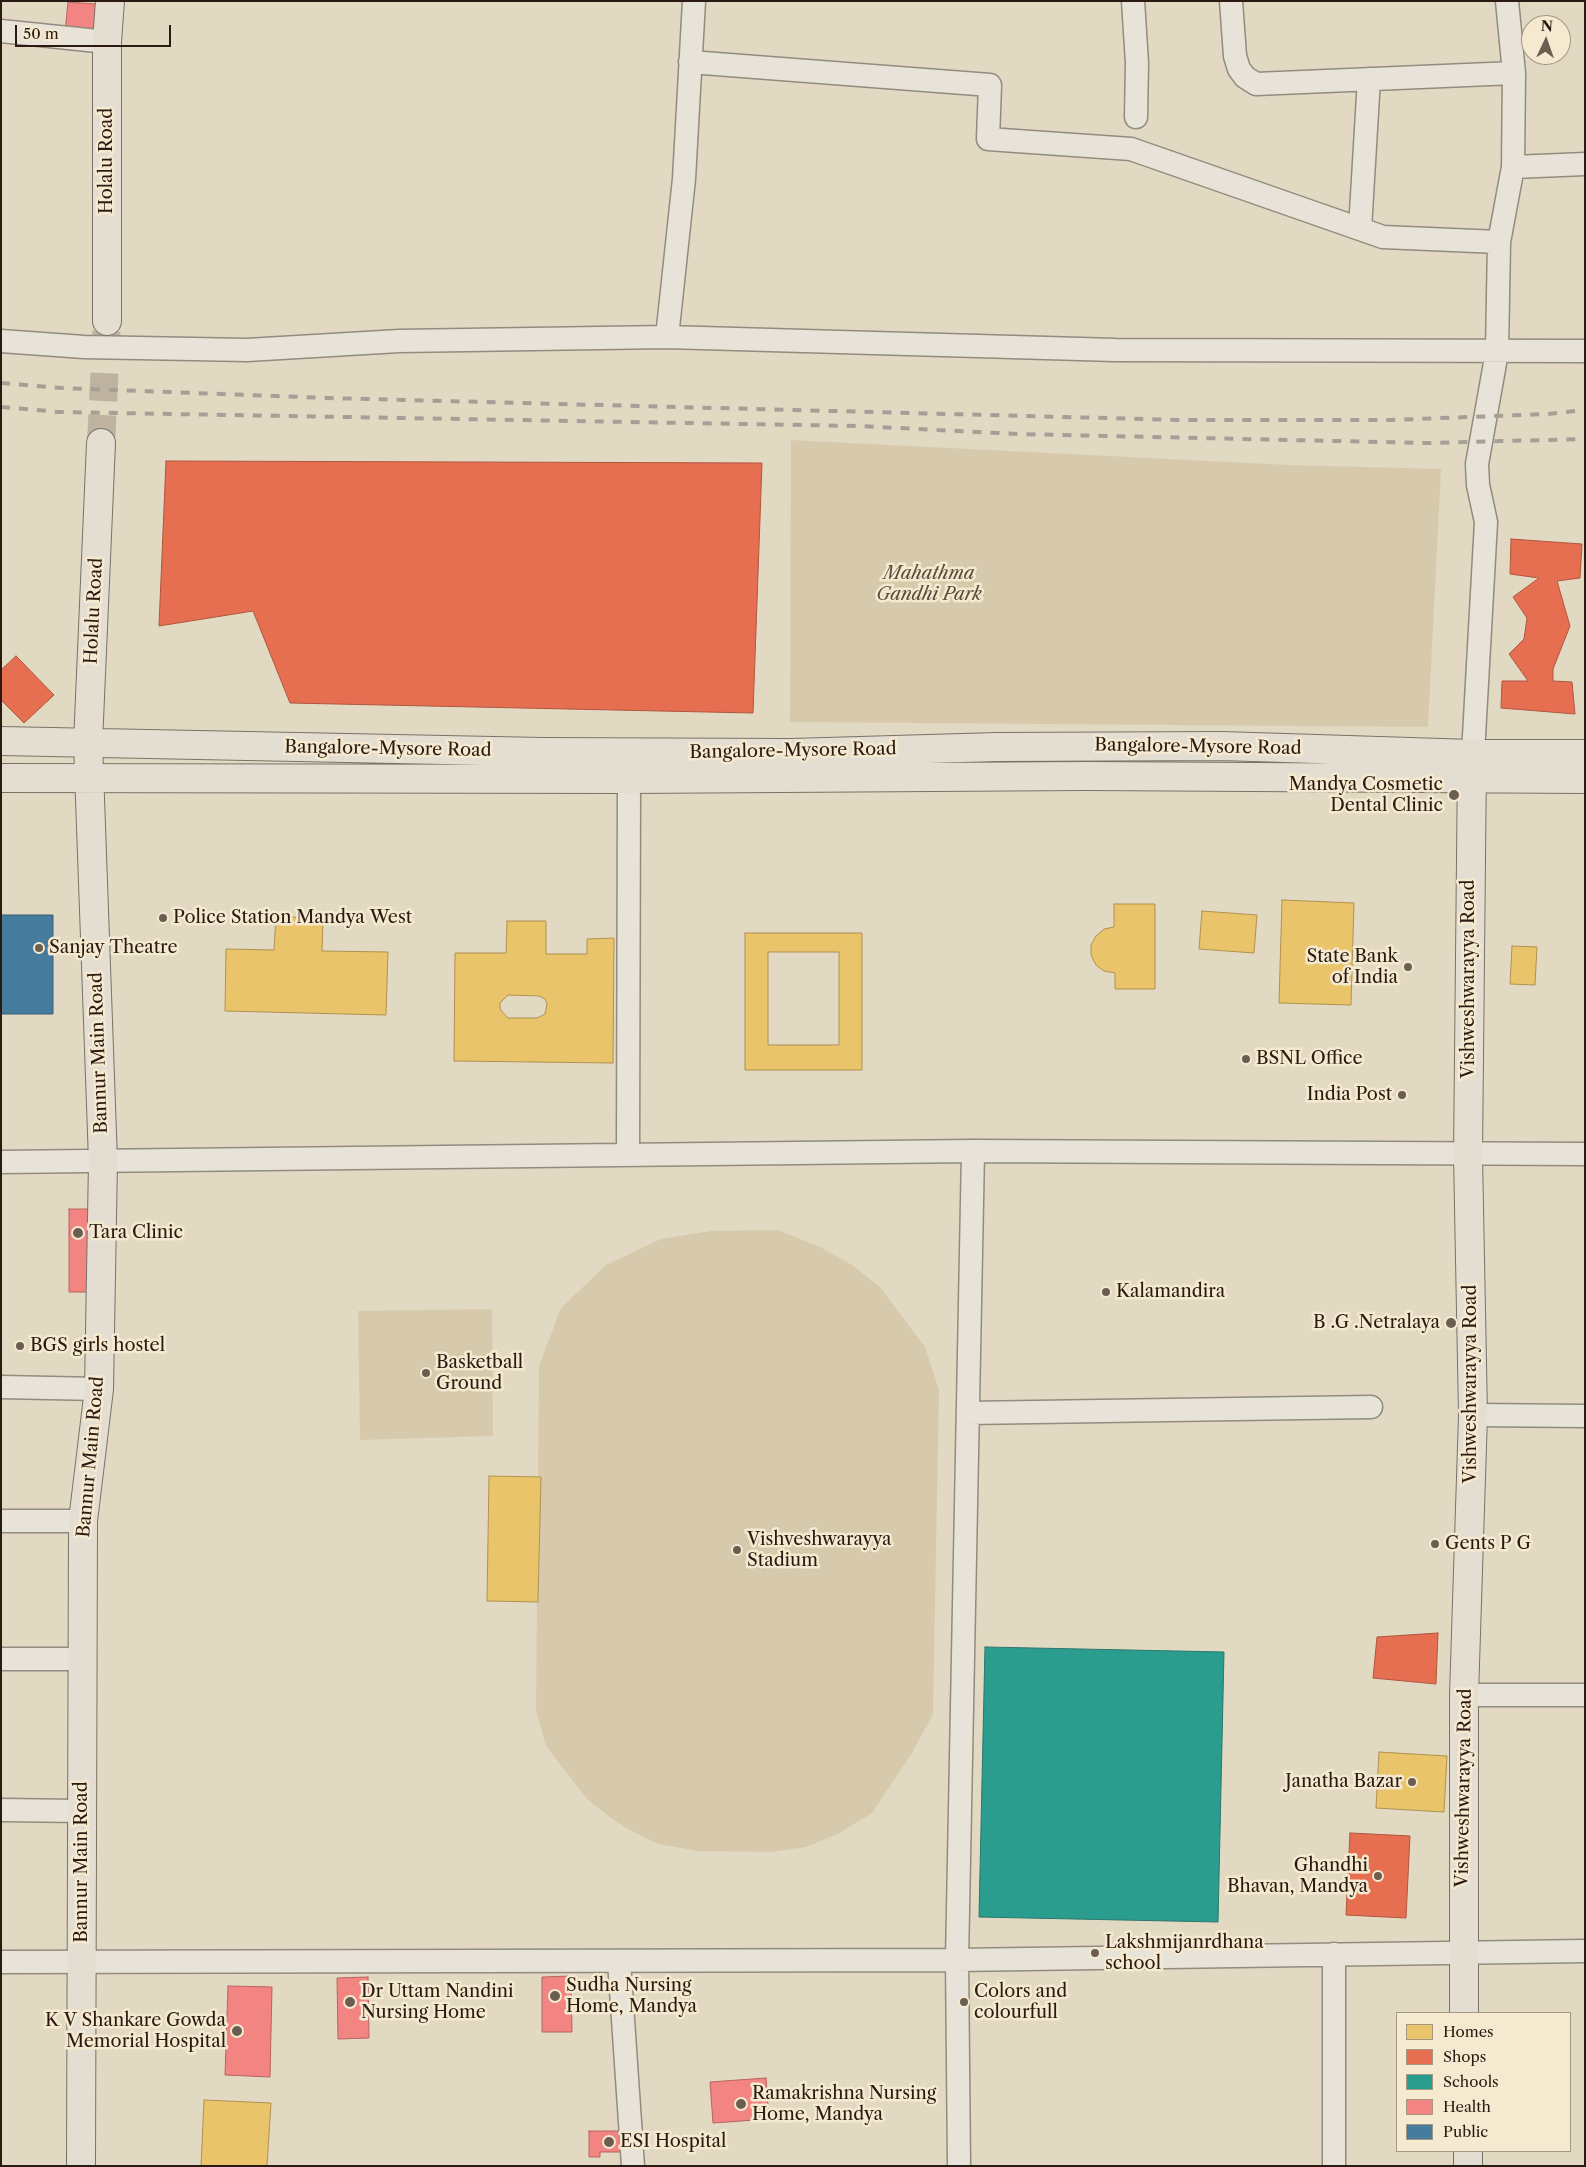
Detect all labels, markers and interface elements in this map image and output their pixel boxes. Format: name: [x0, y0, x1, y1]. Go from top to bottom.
scale bar: [18, 15, 174, 47]
north arrow: [1521, 15, 1571, 65]
text: N: [1540, 17, 1553, 35]
text: 50 m: [23, 24, 59, 43]
street label: Holalu Road: [96, 108, 118, 214]
street label: Holalu Road: [80, 557, 108, 665]
park label: Mahathma Gandhi Park: [876, 563, 982, 606]
street label: Bangalore-Mysore Road: [1094, 734, 1302, 760]
street label: Bangalore-Mysore Road: [284, 736, 492, 762]
street label: Bangalore-Mysore Road: [689, 738, 897, 764]
place label: Mandya Cosmetic Dental Clinic: [1289, 774, 1443, 816]
marker: Mandya Cosmetic Dental Clinic: [1447, 788, 1461, 802]
street label: Vishweshwarayya Road: [1458, 879, 1480, 1079]
place label: Police Station Mandya West: [173, 907, 412, 929]
marker: Police Station Mandya West: [157, 912, 169, 924]
place label: Sanjay Theatre: [49, 937, 178, 959]
marker: Sanjay Theatre: [33, 942, 45, 954]
place label: State Bank of India: [1306, 946, 1398, 989]
marker: State Bank of India: [1402, 961, 1414, 973]
street label: Bannur Main Road: [85, 972, 113, 1134]
place label: BSNL Office: [1256, 1048, 1363, 1070]
marker: BSNL Office: [1240, 1053, 1252, 1065]
place label: India Post: [1307, 1084, 1392, 1106]
marker: India Post: [1396, 1089, 1408, 1101]
place label: Tara Clinic: [89, 1222, 183, 1244]
marker: Tara Clinic: [71, 1226, 85, 1240]
place label: Kalamandira: [1116, 1281, 1225, 1303]
street label: Vishweshwarayya Road: [1460, 1284, 1482, 1484]
marker: Kalamandira: [1100, 1286, 1112, 1298]
place label: B .G .Netralaya: [1313, 1312, 1440, 1334]
marker: B .G .Netralaya: [1444, 1316, 1458, 1330]
place label: BGS girls hostel: [30, 1335, 165, 1357]
marker: BGS girls hostel: [14, 1340, 26, 1352]
place label: Basketball Ground: [436, 1352, 523, 1395]
marker: Basketball Ground: [420, 1367, 432, 1379]
street label: Bannur Main Road: [73, 1376, 109, 1538]
place label: Vishveshwarayya Stadium: [747, 1529, 892, 1572]
place label: Gents P G: [1445, 1533, 1531, 1555]
marker: Gents P G: [1429, 1538, 1441, 1550]
marker: Vishveshwarayya Stadium: [731, 1544, 743, 1556]
street label: Vishweshwarayya Road: [1451, 1688, 1477, 1888]
place label: Janatha Bazar: [1285, 1771, 1402, 1793]
marker: Janatha Bazar: [1406, 1776, 1418, 1788]
street label: Bannur Main Road: [71, 1781, 93, 1943]
place label: Ghandhi Bhavan, Mandya: [1227, 1855, 1368, 1898]
marker: Ghandhi Bhavan, Mandya: [1372, 1870, 1384, 1882]
place label: Lakshmijanrdhana school: [1105, 1932, 1264, 1975]
marker: Lakshmijanrdhana school: [1089, 1947, 1101, 1959]
place label: Sudha Nursing Home, Mandya: [566, 1975, 697, 2018]
place label: Dr Uttam Nandini Nursing Home: [361, 1981, 514, 2024]
place label: Colors and colourfull: [974, 1981, 1067, 2024]
marker: Sudha Nursing Home, Mandya: [548, 1989, 562, 2003]
marker: Dr Uttam Nandini Nursing Home: [343, 1995, 357, 2009]
marker: Colors and colourfull: [958, 1996, 970, 2008]
place label: K V Shankare Gowda Memorial Hospital: [45, 2010, 226, 2052]
legend: [1396, 2012, 1571, 2152]
text: Homes: [1443, 2022, 1494, 2041]
marker: K V Shankare Gowda Memorial Hospital: [230, 2024, 244, 2038]
text: Shops: [1443, 2047, 1486, 2066]
text: Schools: [1443, 2072, 1499, 2091]
place label: Ramakrishna Nursing Home, Mandya: [752, 2083, 936, 2126]
marker: Ramakrishna Nursing Home, Mandya: [734, 2097, 748, 2111]
text: Health: [1443, 2097, 1491, 2116]
text: Public: [1443, 2122, 1488, 2141]
place label: ESI Hospital: [620, 2131, 726, 2153]
marker: ESI Hospital: [602, 2135, 616, 2149]

